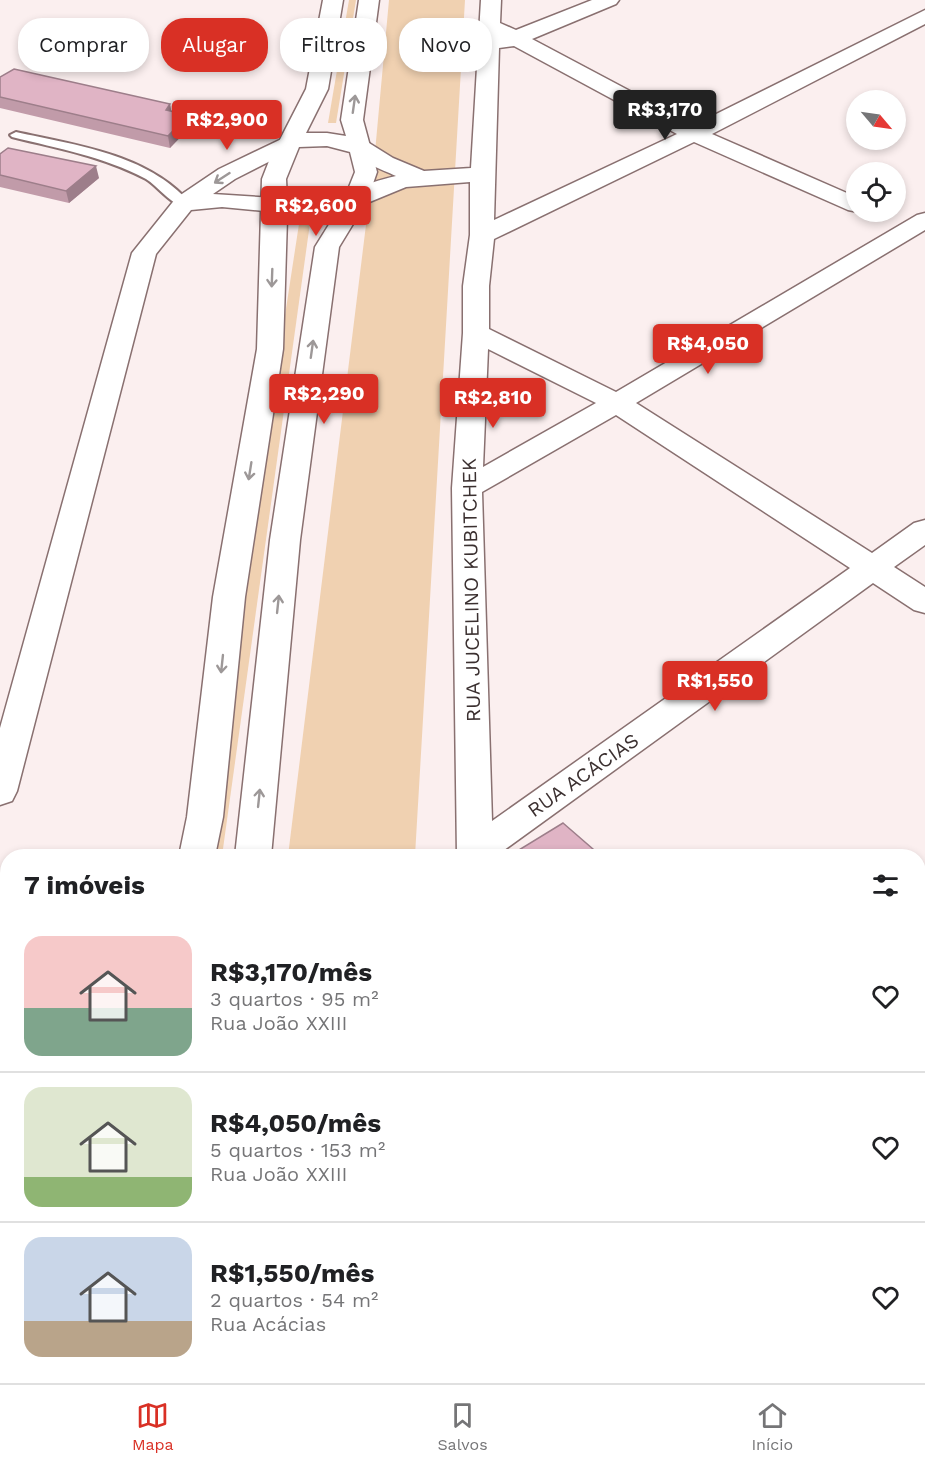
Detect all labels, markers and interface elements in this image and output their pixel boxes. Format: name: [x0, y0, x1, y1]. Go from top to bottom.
chip: Comprar: [18, 18, 149, 72]
chip: Alugar: [161, 18, 268, 72]
chip: Filtros: [280, 18, 387, 72]
chip: Novo: [399, 18, 492, 72]
pin: R$3,170: [610, 90, 720, 141]
north arrow: [846, 90, 906, 150]
map controls: [846, 90, 906, 222]
one-way arrow: [349, 95, 360, 115]
text: R$3,170: [627, 97, 703, 121]
pin: R$2,900: [172, 100, 282, 151]
text: R$2,900: [186, 107, 268, 131]
button: locate: [846, 162, 906, 222]
one-way arrow: [214, 172, 230, 184]
pin: R$2,600: [261, 186, 371, 237]
text: R$2,600: [275, 193, 357, 217]
one-way arrow: [267, 267, 278, 287]
pin: R$4,050: [653, 324, 763, 375]
text: R$4,050: [667, 331, 749, 355]
one-way arrow: [306, 339, 317, 359]
pin: R$2,290: [269, 374, 379, 425]
pin: R$2,810: [438, 378, 548, 429]
text: R$2,290: [283, 381, 365, 405]
text: R$2,810: [454, 385, 532, 409]
street label: RUA JUCELINO KUBITCHEK: [457, 458, 485, 722]
one-way arrow: [244, 461, 255, 481]
one-way arrow: [273, 595, 284, 615]
one-way arrow: [216, 654, 227, 674]
pin: R$1,550: [660, 661, 770, 712]
text: R$1,550: [676, 668, 754, 692]
street label: RUA ACÁCIAS: [523, 728, 643, 822]
one-way arrow: [253, 789, 264, 809]
icon: filters: [869, 869, 902, 902]
text: 7 imóveis: [24, 870, 145, 900]
text: R$3,170/mês: [210, 957, 372, 987]
icon: home: [72, 960, 144, 1032]
icon: heart: [869, 980, 902, 1013]
text: 3 quartos · 95 m²: [210, 987, 378, 1011]
text: Rua João XXIII: [210, 1011, 348, 1035]
text: R$4,050/mês: [210, 1108, 381, 1138]
icon: home: [72, 1111, 144, 1183]
icon: heart: [869, 1131, 902, 1164]
text: 5 quartos · 153 m²: [210, 1138, 385, 1162]
text: Rua João XXIII: [210, 1162, 348, 1186]
text: R$1,550/mês: [210, 1258, 374, 1288]
icon: home: [72, 1261, 144, 1333]
icon: heart: [869, 1281, 902, 1314]
text: 2 quartos · 54 m²: [210, 1288, 378, 1312]
text: Rua Acácias: [210, 1312, 326, 1336]
tab: Mapa: [132, 1399, 174, 1454]
tab: Salvos: [437, 1399, 488, 1454]
tab: Início: [751, 1399, 793, 1454]

